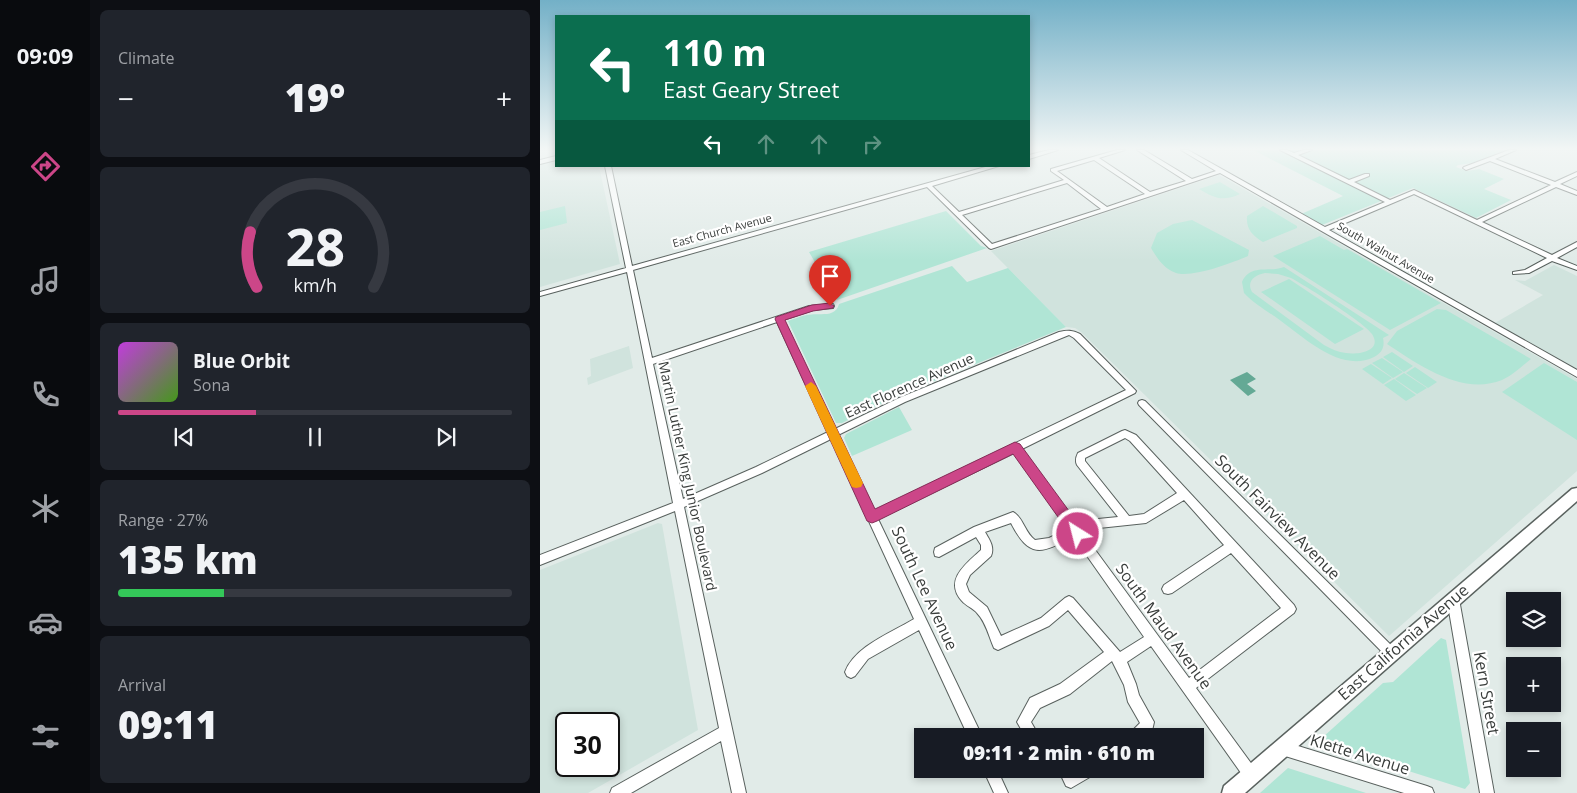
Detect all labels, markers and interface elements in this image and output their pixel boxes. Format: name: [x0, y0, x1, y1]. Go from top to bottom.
text: 110 m: [663, 29, 767, 76]
icon: left: [580, 35, 645, 100]
text: 09:09: [17, 40, 73, 70]
text: Climate: [118, 47, 175, 69]
text: 19°: [285, 71, 345, 123]
text: East Geary Street: [663, 74, 839, 104]
text: −: [118, 79, 134, 117]
text: +: [496, 79, 512, 117]
icon: left: [699, 130, 727, 158]
icon: ahead: [752, 130, 780, 158]
icon: ahead: [805, 130, 833, 158]
icon: right: [858, 130, 886, 158]
icon: directions: [28, 149, 63, 184]
text: 28: [285, 210, 345, 281]
street label: East Church Avenue: [671, 210, 773, 250]
street label: South Walnut Avenue: [1334, 218, 1438, 286]
pin: [809, 255, 851, 306]
icon: arrive: [816, 262, 844, 290]
icon: music: [28, 263, 63, 298]
text: km/h: [293, 273, 337, 297]
text: Blue Orbit: [193, 348, 290, 374]
street label: East Florence Avenue: [842, 348, 977, 422]
street label: Martin Luther King Junior Boulevard: [654, 359, 722, 593]
text: Sona: [193, 374, 230, 396]
icon: phone: [28, 377, 63, 412]
icon: previous: [170, 423, 198, 451]
icon: pause: [301, 423, 329, 451]
icon: next: [432, 423, 460, 451]
street label: South Fairview Avenue: [1211, 450, 1345, 584]
icon: climate: [28, 491, 63, 526]
position arrow: [1051, 507, 1103, 559]
text: Range · 27%: [118, 509, 208, 531]
street label: South Lee Avenue: [887, 523, 963, 653]
text: 135 km: [118, 533, 258, 585]
street label: South Maud Avenue: [1111, 559, 1217, 693]
street label: East California Avenue: [1333, 579, 1473, 705]
map controls: [1506, 592, 1561, 777]
button: layers: [1506, 592, 1561, 647]
icon: car: [28, 605, 63, 640]
street label: Kern Street: [1469, 650, 1505, 737]
button: +: [1506, 657, 1561, 712]
text: Arrival: [118, 674, 166, 696]
text: 09:11: [118, 698, 218, 750]
speed limit sign: 30: [555, 712, 620, 777]
icon: filters: [28, 719, 63, 754]
button: −: [1506, 722, 1561, 777]
street label: Klette Avenue: [1307, 728, 1413, 780]
text: 09:11 · 2 min · 610 m: [963, 740, 1155, 766]

